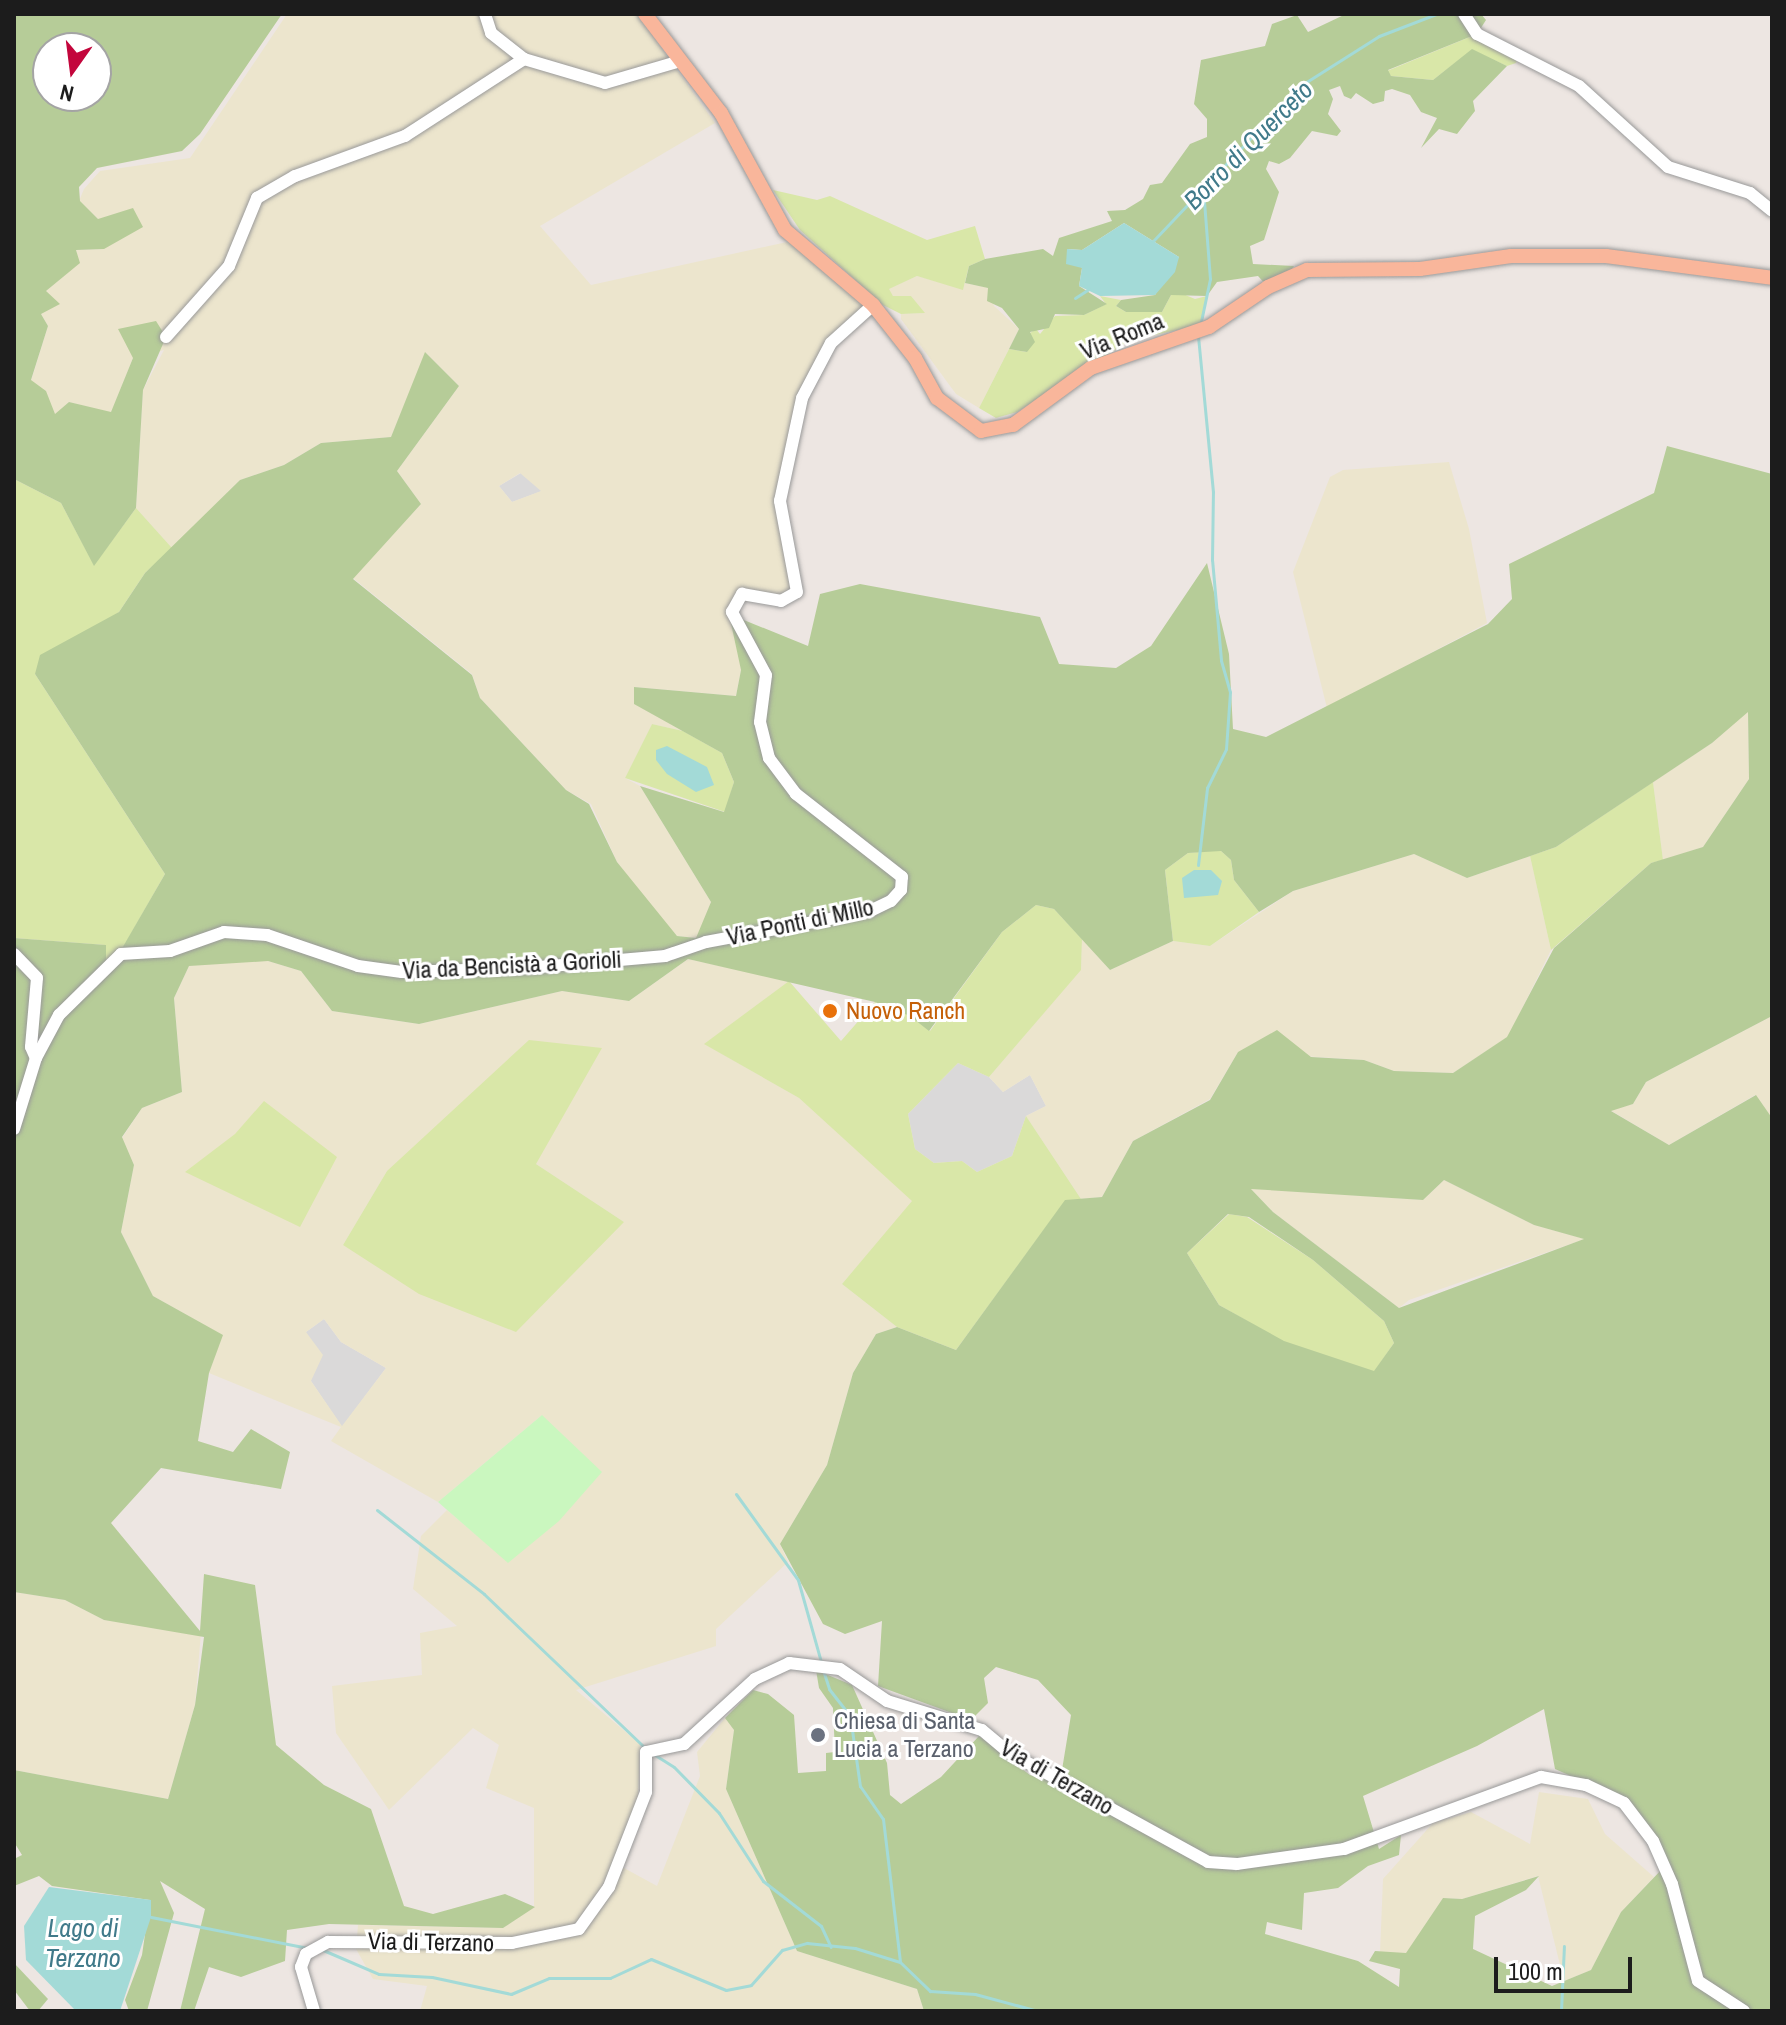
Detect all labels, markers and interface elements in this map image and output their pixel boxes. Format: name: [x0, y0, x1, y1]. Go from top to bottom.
north arrow: [32, 32, 112, 112]
water label: Borro di Querceto: [1177, 74, 1319, 216]
text: N: [57, 77, 77, 109]
street label: Via Roma: [1076, 306, 1168, 366]
street label: Via Ponti di Millo: [724, 892, 876, 952]
street label: Via da Bencistà a Gorioli: [402, 945, 622, 985]
place label: Nuovo Ranch: [846, 997, 965, 1025]
marker: Nuovo Ranch: [821, 1002, 839, 1020]
place label: Chiesa di Santa Lucia a Terzano: [834, 1707, 975, 1763]
marker: Chiesa di Santa Lucia a Terzano: [809, 1726, 827, 1744]
street label: Via di Terzano: [995, 1733, 1119, 1821]
water label: Lago di Terzano: [45, 1912, 121, 1974]
street label: Via di Terzano: [367, 1926, 495, 1958]
scale bar: [1498, 1941, 1636, 1991]
text: 100 m: [1508, 1955, 1563, 1987]

